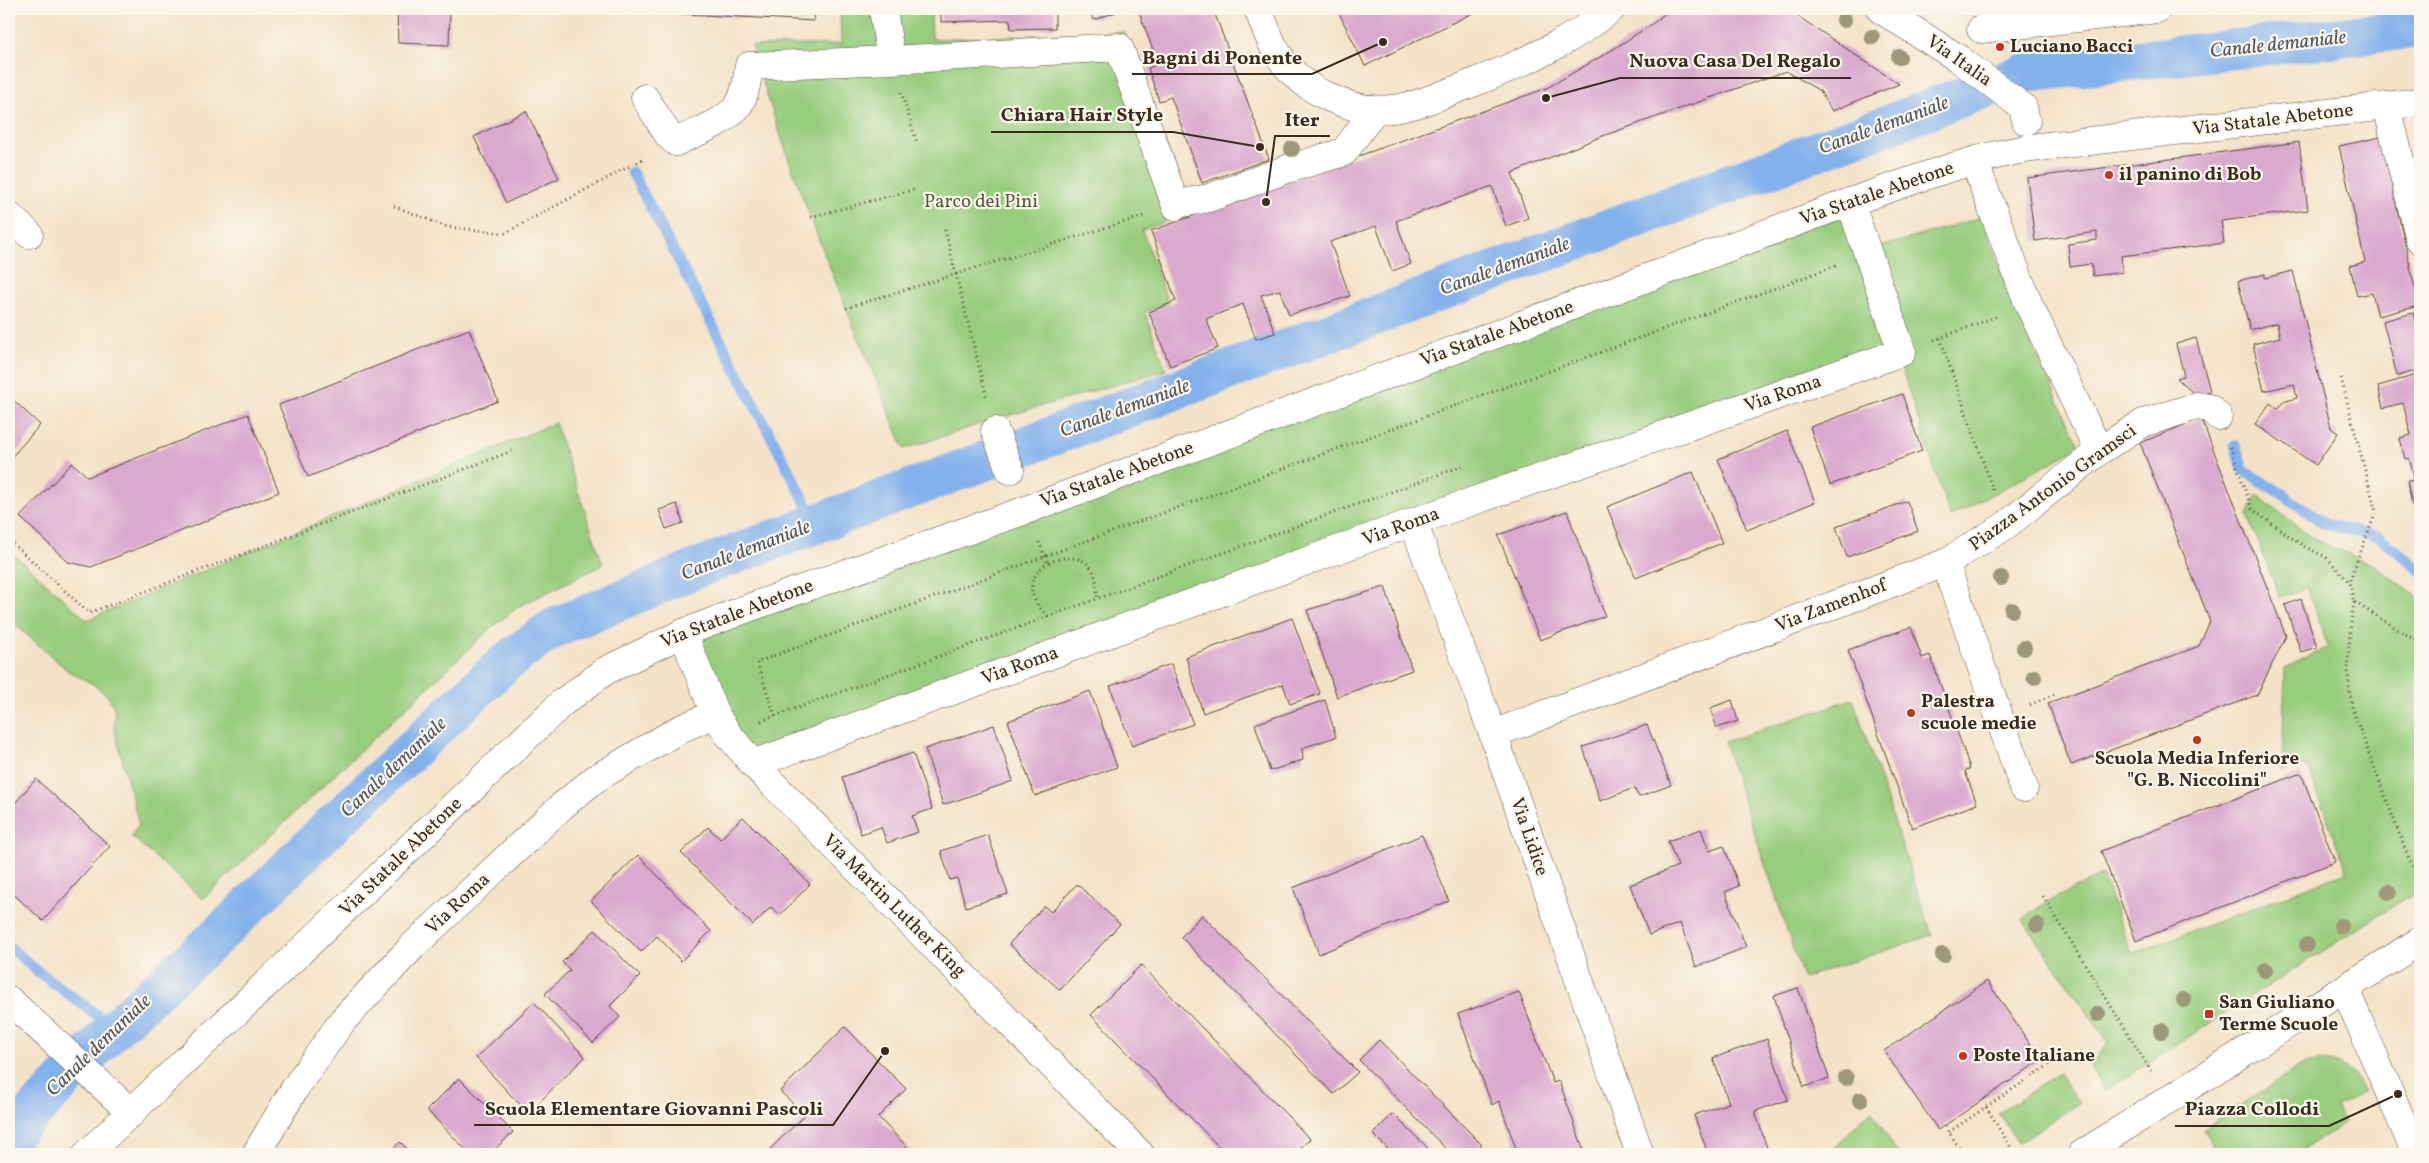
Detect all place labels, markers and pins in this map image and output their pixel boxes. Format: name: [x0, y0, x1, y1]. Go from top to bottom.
place label: Luciano Bacci: [2010, 34, 2134, 60]
callout: Bagni di Ponente: [1132, 39, 1312, 74]
marker: Luciano Bacci: [1994, 41, 2006, 53]
callout: Nuova Casa Del Regalo: [1620, 43, 1851, 78]
callout: Chiara Hair Style: [991, 97, 1173, 132]
callout: Iter: [1275, 101, 1330, 136]
place label: il panino di Bob: [2119, 162, 2261, 188]
marker: il panino di Bob: [2103, 169, 2115, 181]
place label: Palestra scuole medie: [1921, 689, 2037, 737]
marker: Palestra scuole medie: [1905, 707, 1917, 719]
marker: Scuola Media Inferiore "G. B. Niccolini": [2191, 734, 2203, 746]
place label: Scuola Media Inferiore "G. B. Niccolini": [2095, 746, 2300, 794]
place label: San Giuliano Terme Scuole: [2219, 990, 2338, 1038]
marker: San Giuliano Terme Scuole: [2203, 1008, 2215, 1020]
place label: Poste Italiane: [1973, 1043, 2095, 1069]
marker: Poste Italiane: [1957, 1050, 1969, 1062]
callout: Scuola Elementare Giovanni Pascoli: [474, 1090, 833, 1125]
callout: Piazza Collodi: [2175, 1091, 2329, 1126]

